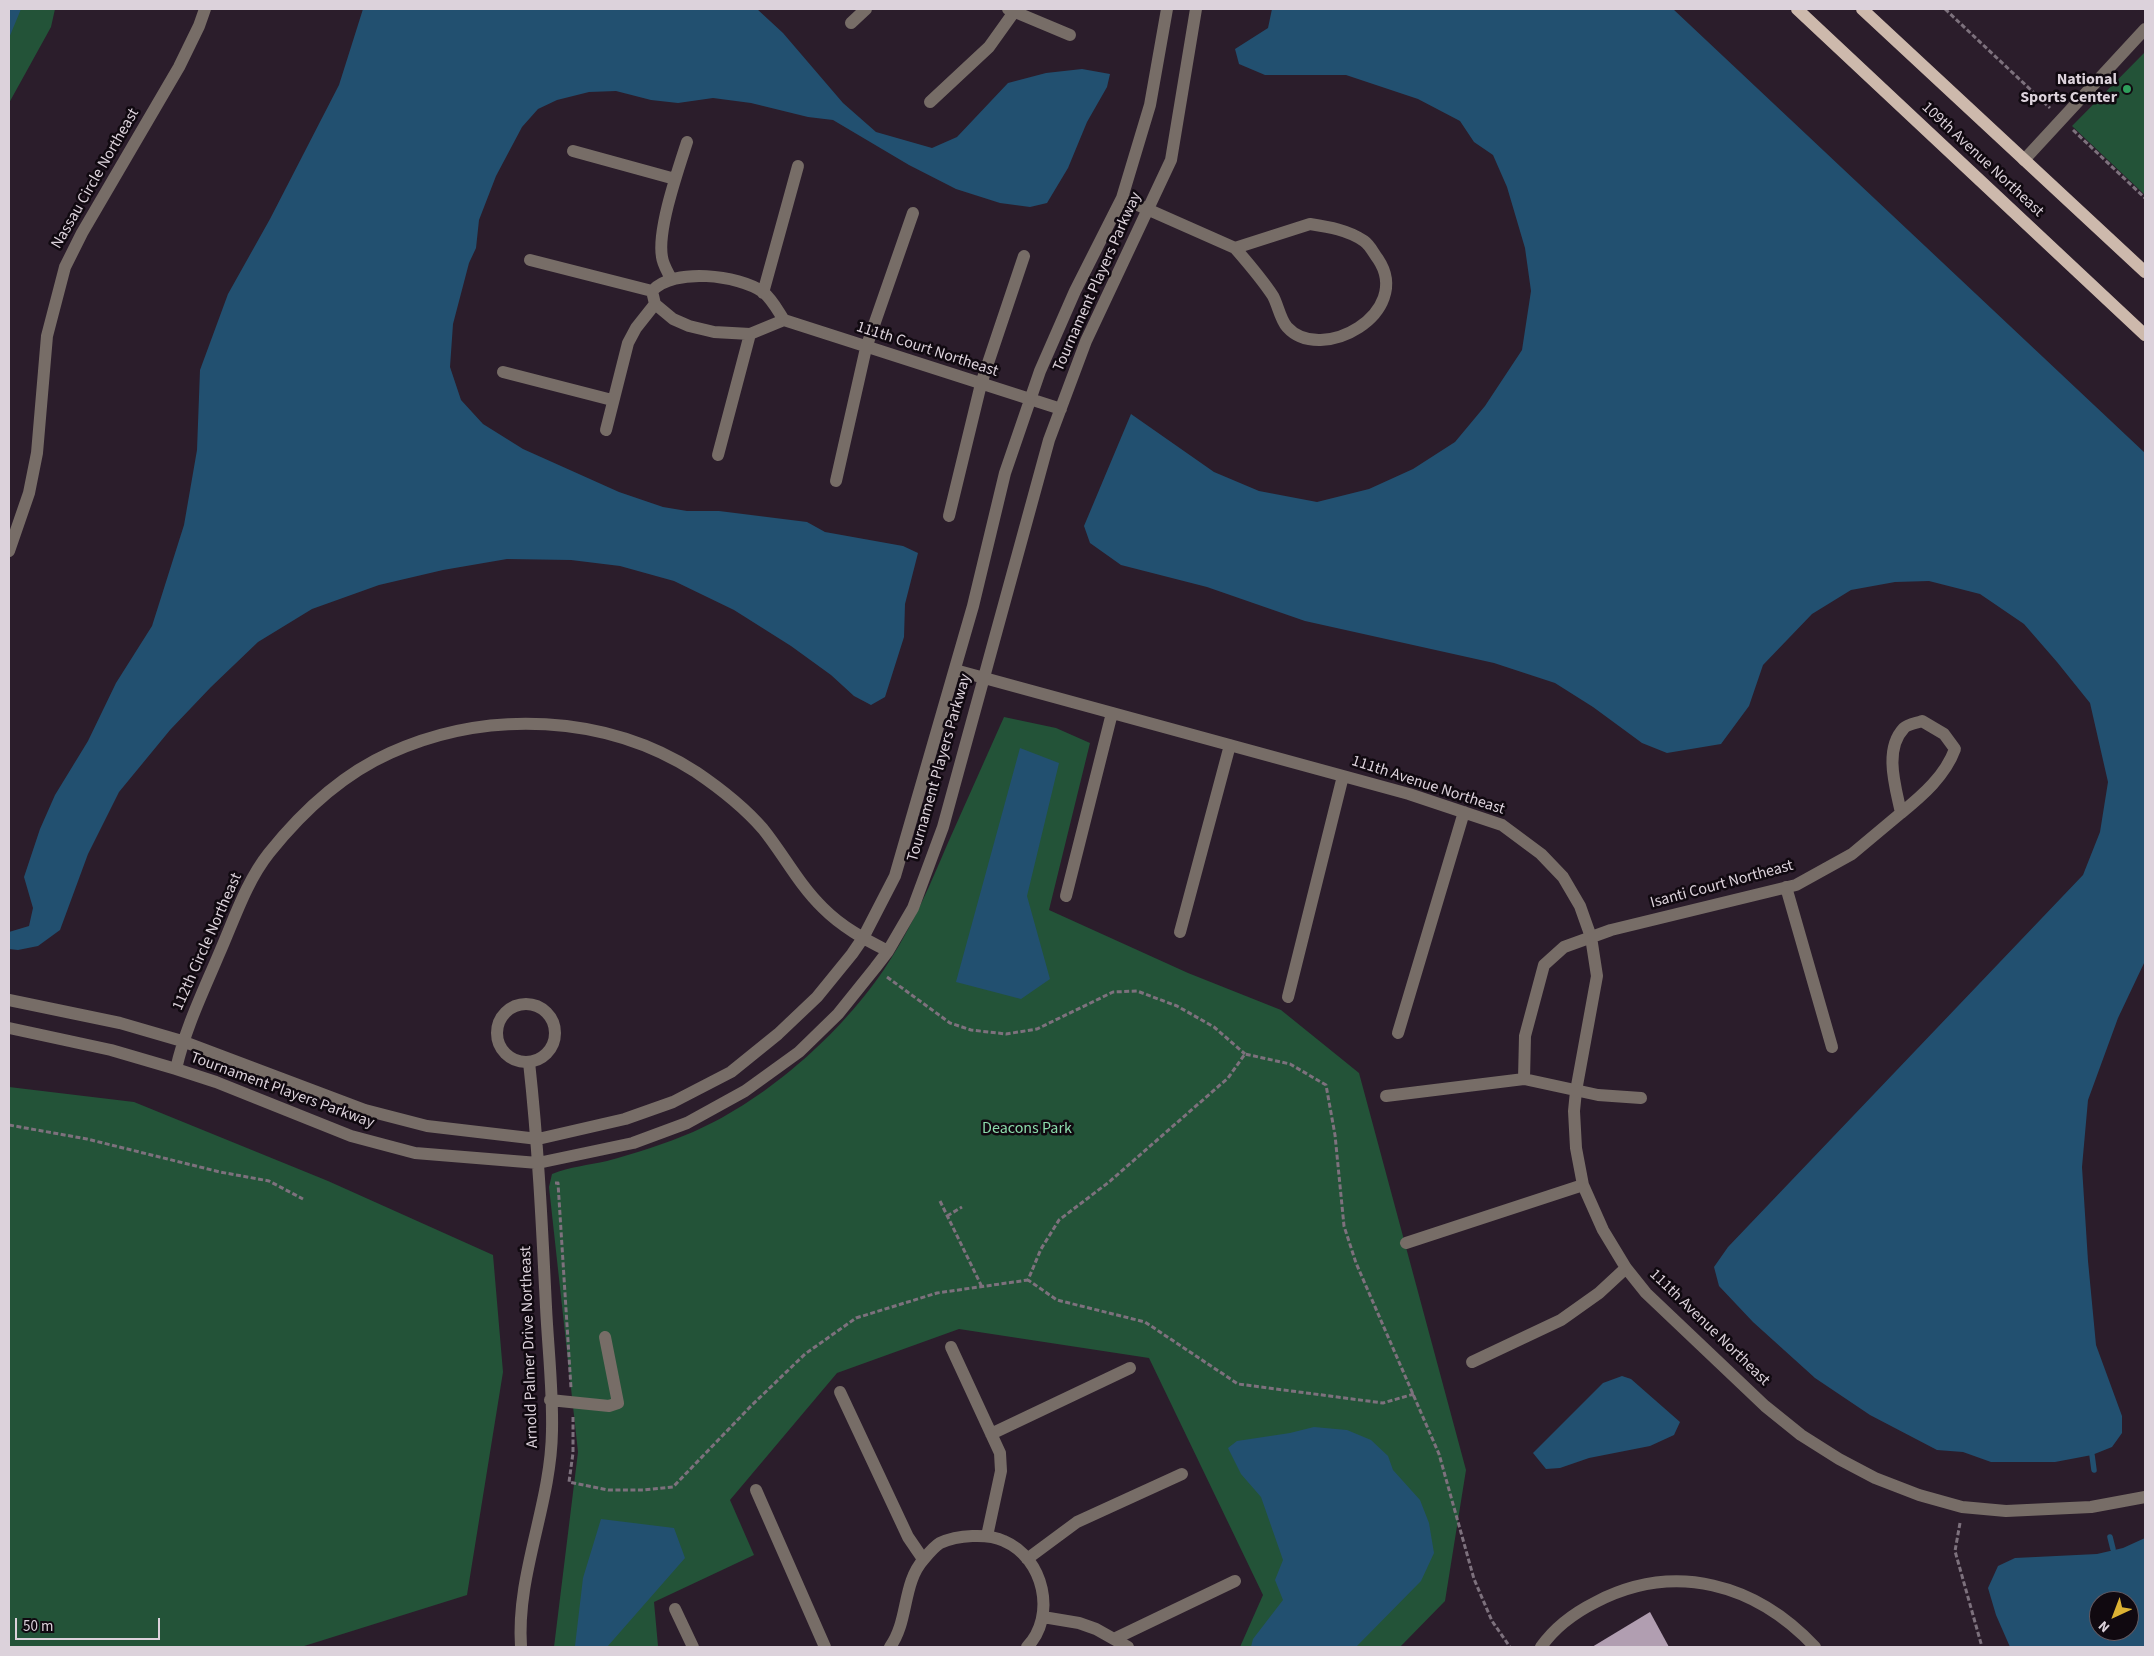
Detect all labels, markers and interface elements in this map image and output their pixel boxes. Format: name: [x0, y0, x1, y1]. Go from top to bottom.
place label: National Sports Center: [2020, 70, 2117, 108]
marker: National Sports Center: [2121, 83, 2133, 95]
street label: 109th Avenue Northeast: [1917, 98, 2047, 222]
street label: Nassau Circle Northeast: [48, 105, 144, 253]
street label: Tournament Players Parkway: [1050, 189, 1146, 375]
street label: 111th Court Northeast: [854, 318, 1000, 382]
street label: Tournament Players Parkway: [904, 672, 976, 864]
street label: 111th Avenue Northeast: [1349, 752, 1507, 820]
street label: Isanti Court Northeast: [1648, 857, 1796, 913]
street label: 112th Circle Northeast: [169, 870, 247, 1014]
street label: Tournament Players Parkway: [187, 1049, 377, 1133]
park label: Deacons Park: [982, 1119, 1072, 1139]
street label: Arnold Palmer Drive Northeast: [517, 1246, 543, 1448]
street label: 111th Avenue Northeast: [1645, 1266, 1773, 1390]
north arrow: [2089, 1591, 2139, 1641]
scale bar: [18, 1608, 162, 1640]
text: 50 m: [23, 1616, 53, 1637]
text: N: [2094, 1616, 2115, 1637]

